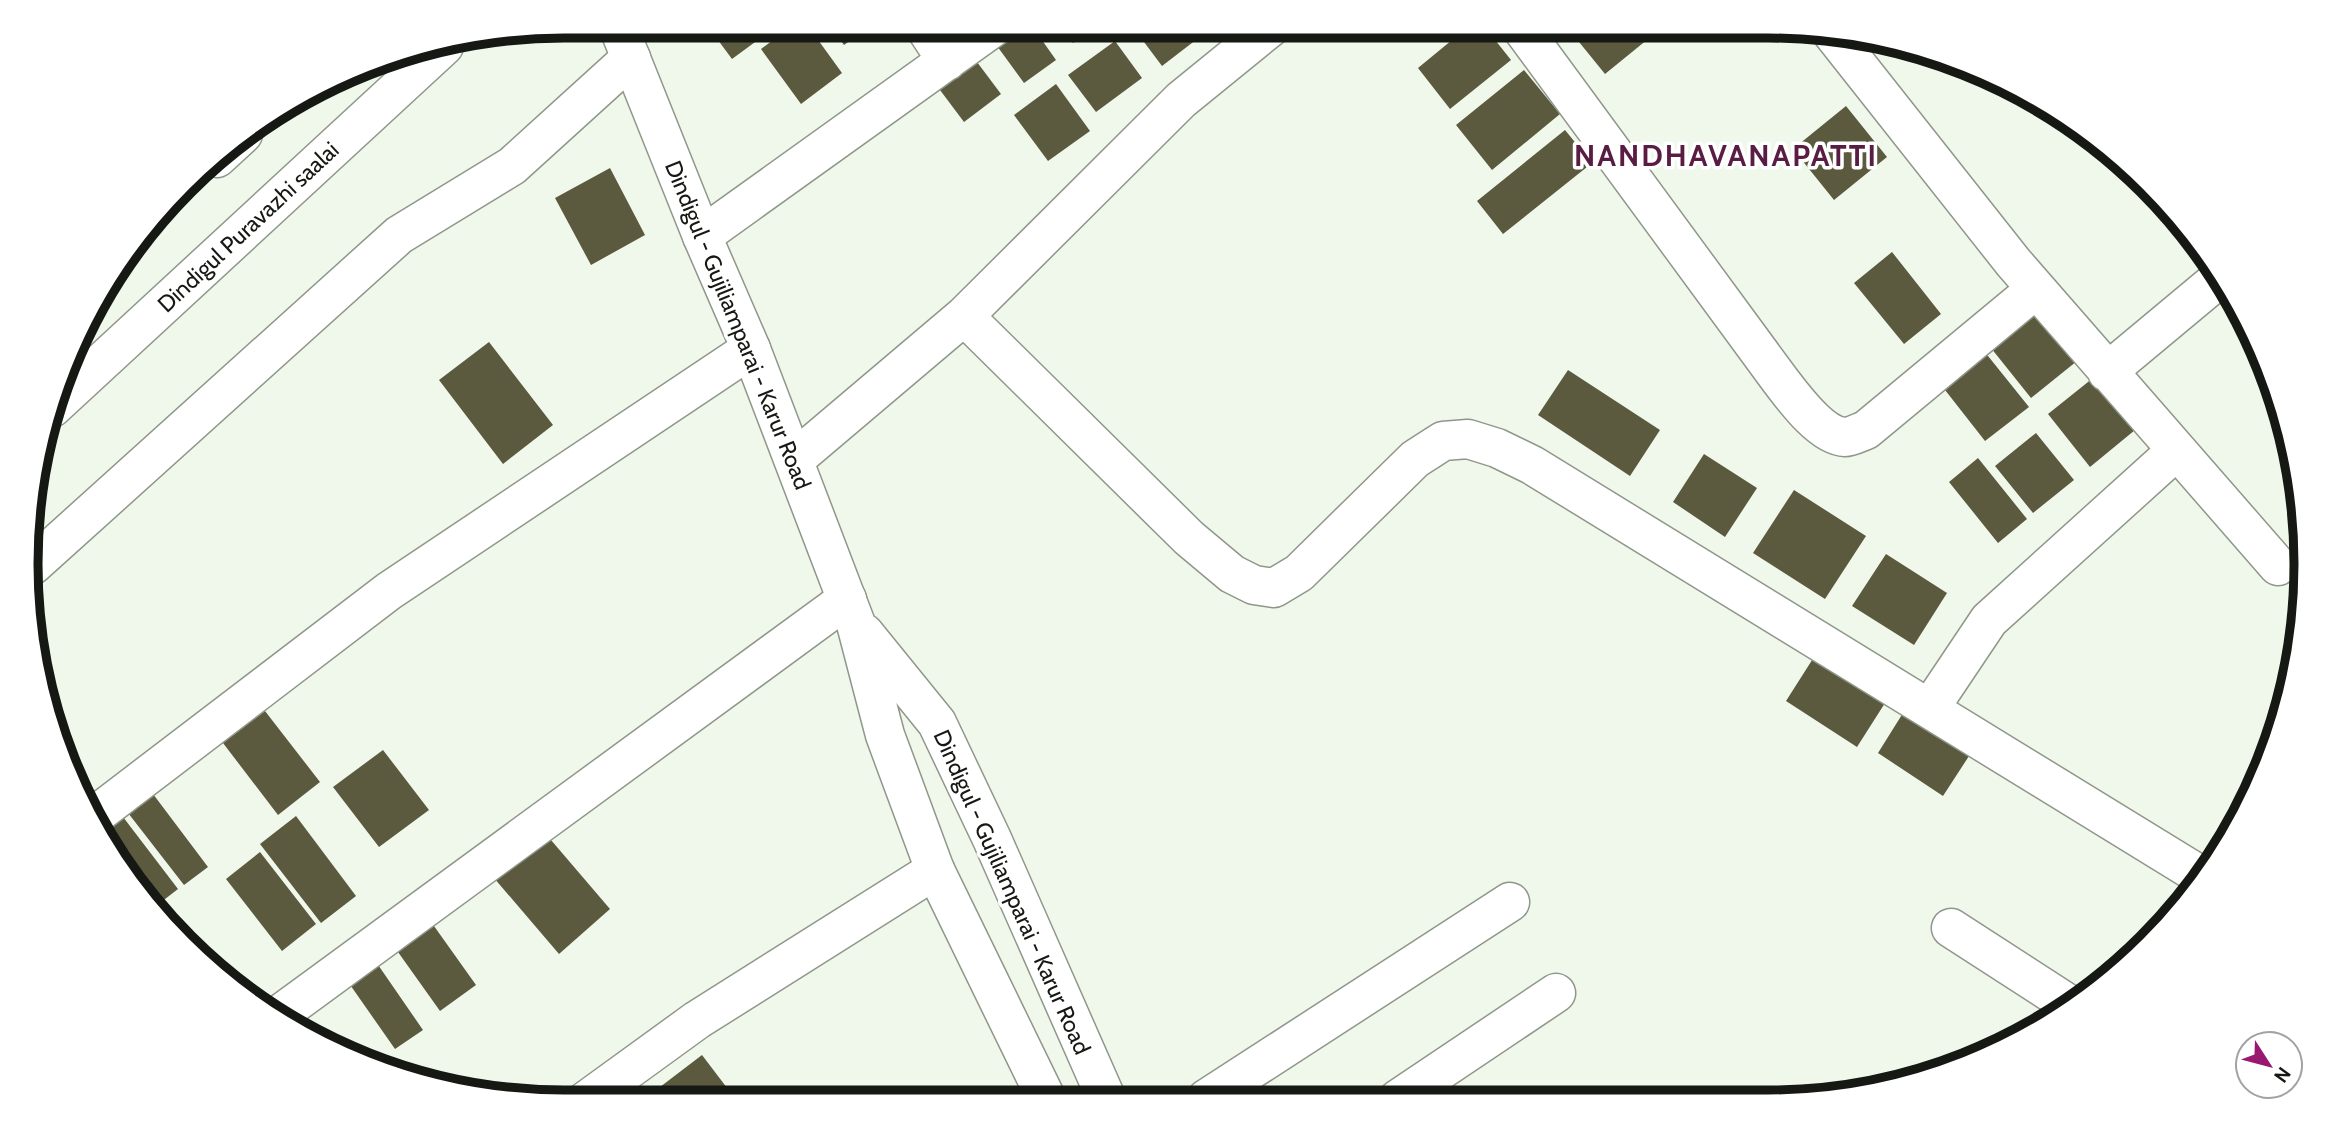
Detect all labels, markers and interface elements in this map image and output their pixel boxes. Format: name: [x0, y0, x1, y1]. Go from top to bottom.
street label: Dindigul Puravazhi saalai: [152, 136, 344, 318]
district label: NANDHAVANAPATTI: [1574, 137, 1878, 174]
street label: Dindigul - Gujiliamparai - Karur Road: [659, 156, 817, 494]
street label: Dindigul - Gujiliamparai - Karur Road: [928, 725, 1096, 1059]
north arrow: [2234, 1030, 2304, 1100]
text: N: [2269, 1063, 2296, 1087]

